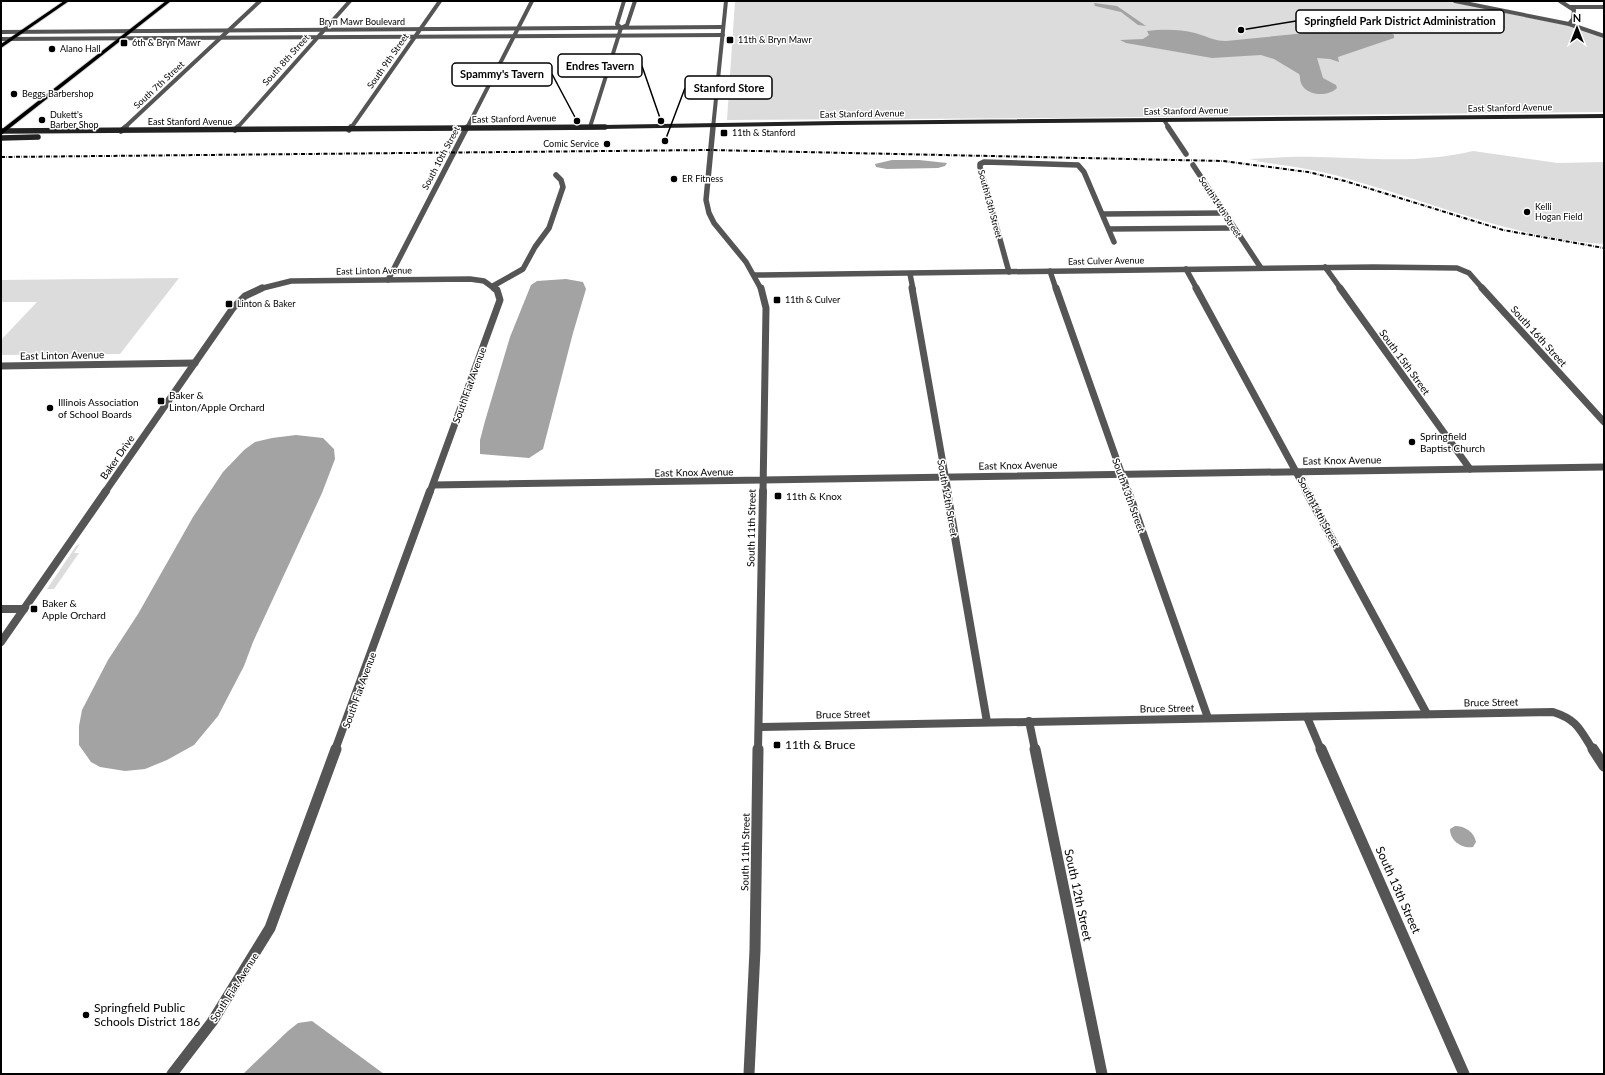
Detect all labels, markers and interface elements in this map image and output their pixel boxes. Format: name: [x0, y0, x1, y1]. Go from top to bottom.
north arrow: [1557, 8, 1597, 48]
callout: Springfield Park District Administration: [1296, 10, 1504, 33]
text: N: [1573, 11, 1581, 24]
text: Springfield Park District Administration: [1304, 14, 1496, 27]
street label: Bryn Mawr Boulevard: [319, 16, 405, 27]
street label: South 9th Street: [364, 30, 411, 90]
street label: South 8th Street: [260, 31, 312, 87]
place label: 11th & Bryn Mawr: [738, 34, 812, 45]
marker: 11th & Bryn Mawr: [725, 35, 735, 45]
place label: 6th & Bryn Mawr: [132, 37, 201, 48]
marker: 6th & Bryn Mawr: [119, 38, 129, 48]
place label: Alano Hall: [60, 43, 101, 54]
marker: Alano Hall: [47, 44, 57, 54]
callout: Endres Tavern: [558, 54, 642, 77]
street label: South 7th Street: [131, 58, 187, 111]
text: Endres Tavern: [566, 59, 634, 72]
callout: Spammy's Tavern: [452, 63, 552, 86]
text: Spammy's Tavern: [460, 67, 544, 80]
callout: Stanford Store: [685, 76, 772, 99]
text: Stanford Store: [694, 81, 764, 94]
place label: Beggs Barbershop: [22, 88, 94, 99]
marker: Beggs Barbershop: [9, 89, 19, 99]
street label: East Stanford Avenue: [1468, 101, 1553, 114]
street label: East Stanford Avenue: [1144, 104, 1229, 117]
street label: East Stanford Avenue: [820, 107, 905, 120]
place label: Dukett's Barber Shop: [50, 109, 99, 130]
street label: East Stanford Avenue: [472, 112, 557, 125]
marker: Dukett's Barber Shop: [37, 115, 47, 125]
street label: East Stanford Avenue: [148, 116, 232, 127]
street label: South 10th Street: [419, 124, 462, 191]
place label: 11th & Stanford: [732, 127, 795, 138]
marker: 11th & Stanford: [719, 128, 729, 138]
place label: Comic Service: [543, 138, 599, 149]
marker: Comic Service: [602, 139, 612, 149]
street label: South 13th Street: [976, 169, 1005, 240]
place label: ER Fitness: [682, 173, 723, 184]
marker: ER Fitness: [669, 174, 679, 184]
street label: South 14th Street: [1197, 174, 1245, 240]
place label: Kelli Hogan Field: [1535, 201, 1582, 222]
marker: Kelli Hogan Field: [1522, 207, 1532, 217]
street label: East Culver Avenue: [1068, 254, 1144, 267]
street label: East Linton Avenue: [336, 264, 412, 277]
place label: 11th & Culver: [785, 294, 841, 305]
marker: 11th & Culver: [772, 295, 782, 305]
place label: Linton & Baker: [237, 298, 296, 309]
marker: Linton & Baker: [224, 299, 234, 309]
street label: South 16th Street: [1508, 303, 1570, 369]
street label: South 15th Street: [1377, 327, 1433, 397]
street label: South Fiat Avenue: [450, 345, 488, 425]
street label: East Linton Avenue: [20, 348, 104, 362]
place label: Baker & Linton/Apple Orchard: [169, 389, 265, 413]
place label: Illinois Association of School Boards: [58, 396, 139, 420]
marker: Baker & Linton/Apple Orchard: [156, 396, 166, 406]
marker: Illinois Association of School Boards: [45, 403, 55, 413]
place label: Springfield Baptist Church: [1420, 430, 1485, 454]
street label: Baker Drive: [97, 433, 137, 481]
marker: Springfield Baptist Church: [1407, 437, 1417, 447]
street label: East Knox Avenue: [1302, 453, 1382, 467]
street label: South 13th Street: [1110, 456, 1148, 534]
street label: East Knox Avenue: [978, 458, 1058, 472]
street label: South 12th Street: [935, 459, 961, 538]
street label: East Knox Avenue: [654, 465, 734, 479]
street label: South 14th Street: [1295, 475, 1343, 550]
street label: South 11th Street: [744, 488, 758, 567]
place label: 11th & Knox: [786, 490, 842, 502]
marker: 11th & Knox: [773, 491, 783, 501]
place label: Baker & Apple Orchard: [42, 597, 106, 621]
marker: Baker & Apple Orchard: [29, 604, 39, 614]
street label: South Fiat Avenue: [340, 650, 378, 730]
street label: Bruce Street: [1464, 696, 1519, 708]
street label: Bruce Street: [1140, 702, 1195, 714]
street label: Bruce Street: [816, 708, 871, 720]
place label: 11th & Bruce: [785, 737, 855, 752]
marker: 11th & Bruce: [772, 740, 782, 750]
street label: South 11th Street: [738, 812, 752, 891]
street label: South 13th Street: [1373, 844, 1425, 936]
street label: South 12th Street: [1061, 848, 1096, 943]
street label: South Fiat Avenue: [207, 950, 261, 1024]
place label: Springfield Public Schools District 186: [94, 1000, 200, 1029]
marker: Springfield Public Schools District 186: [81, 1010, 91, 1020]

